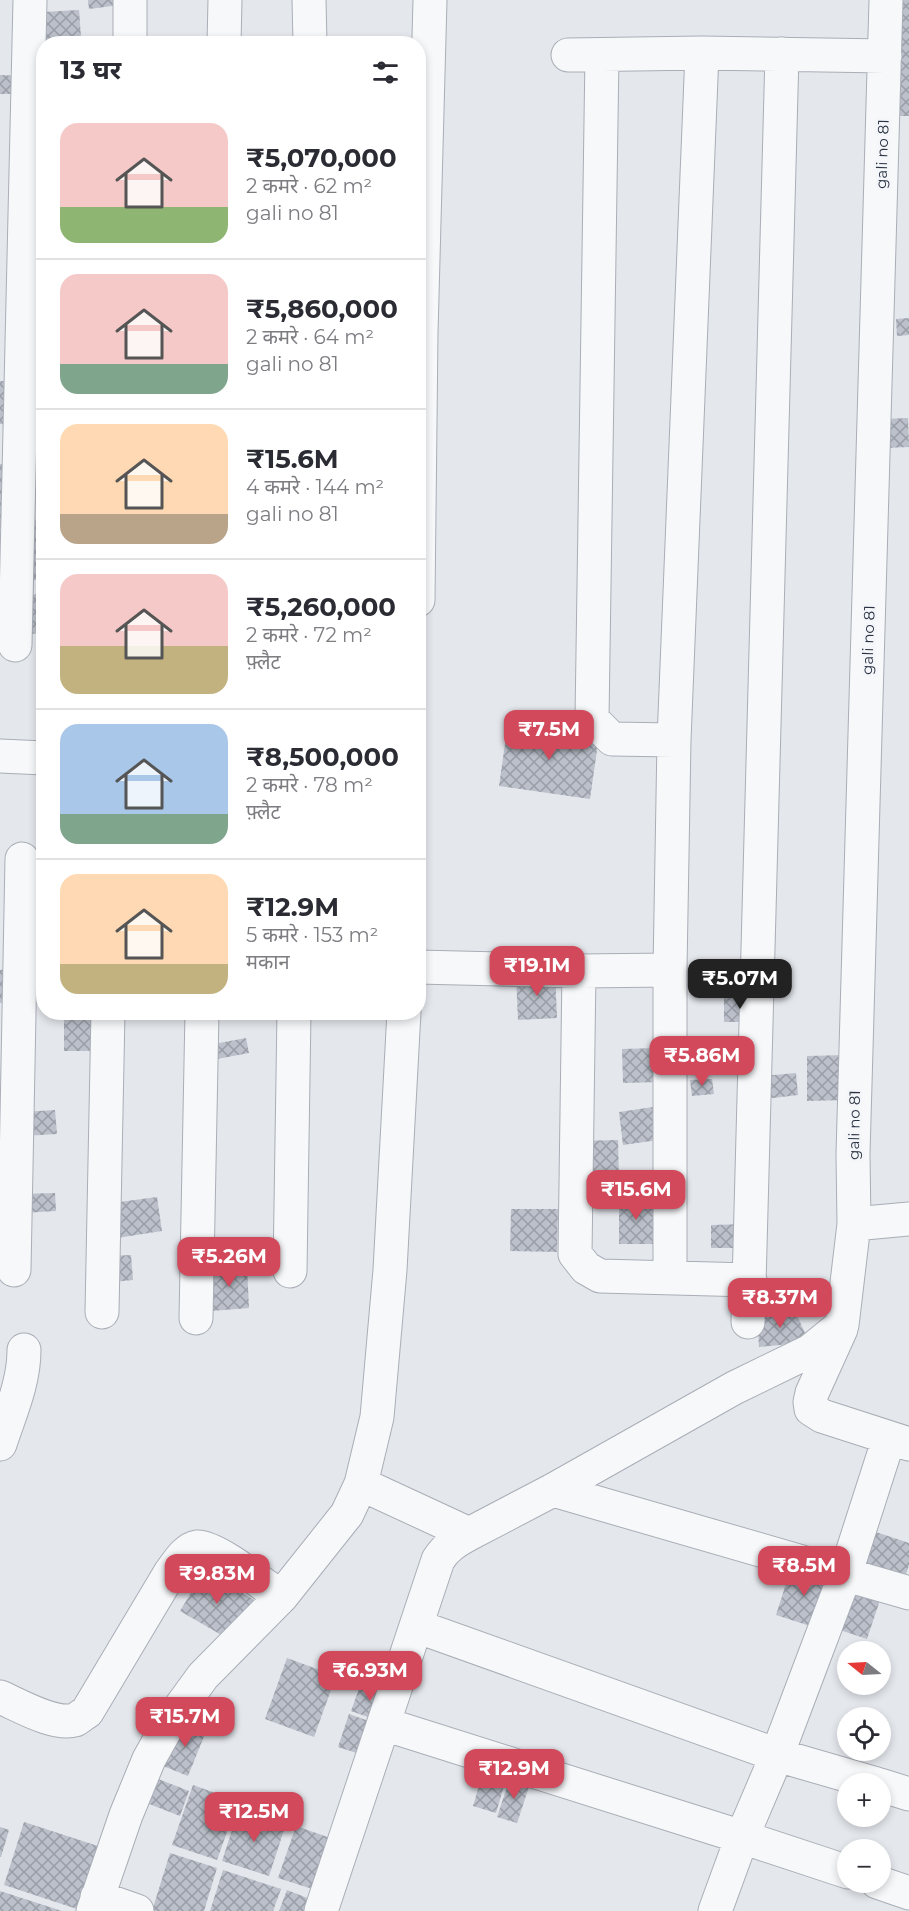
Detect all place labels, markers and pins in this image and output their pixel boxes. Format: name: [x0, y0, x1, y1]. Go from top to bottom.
pin: ₹7.5M: [507, 710, 591, 761]
pin: ₹19.1M: [488, 946, 586, 997]
pin: ₹5.07M: [691, 959, 789, 1010]
pin: ₹5.86M: [653, 1036, 751, 1087]
pin: ₹15.6M: [587, 1170, 685, 1221]
pin: ₹5.26M: [180, 1237, 278, 1288]
pin: ₹8.37M: [731, 1278, 829, 1329]
pin: ₹8.5M: [762, 1546, 846, 1597]
pin: ₹9.83M: [168, 1554, 266, 1605]
pin: ₹6.93M: [321, 1651, 419, 1702]
pin: ₹15.7M: [136, 1697, 234, 1748]
pin: ₹12.9M: [465, 1749, 563, 1800]
pin: ₹12.5M: [205, 1792, 303, 1843]

